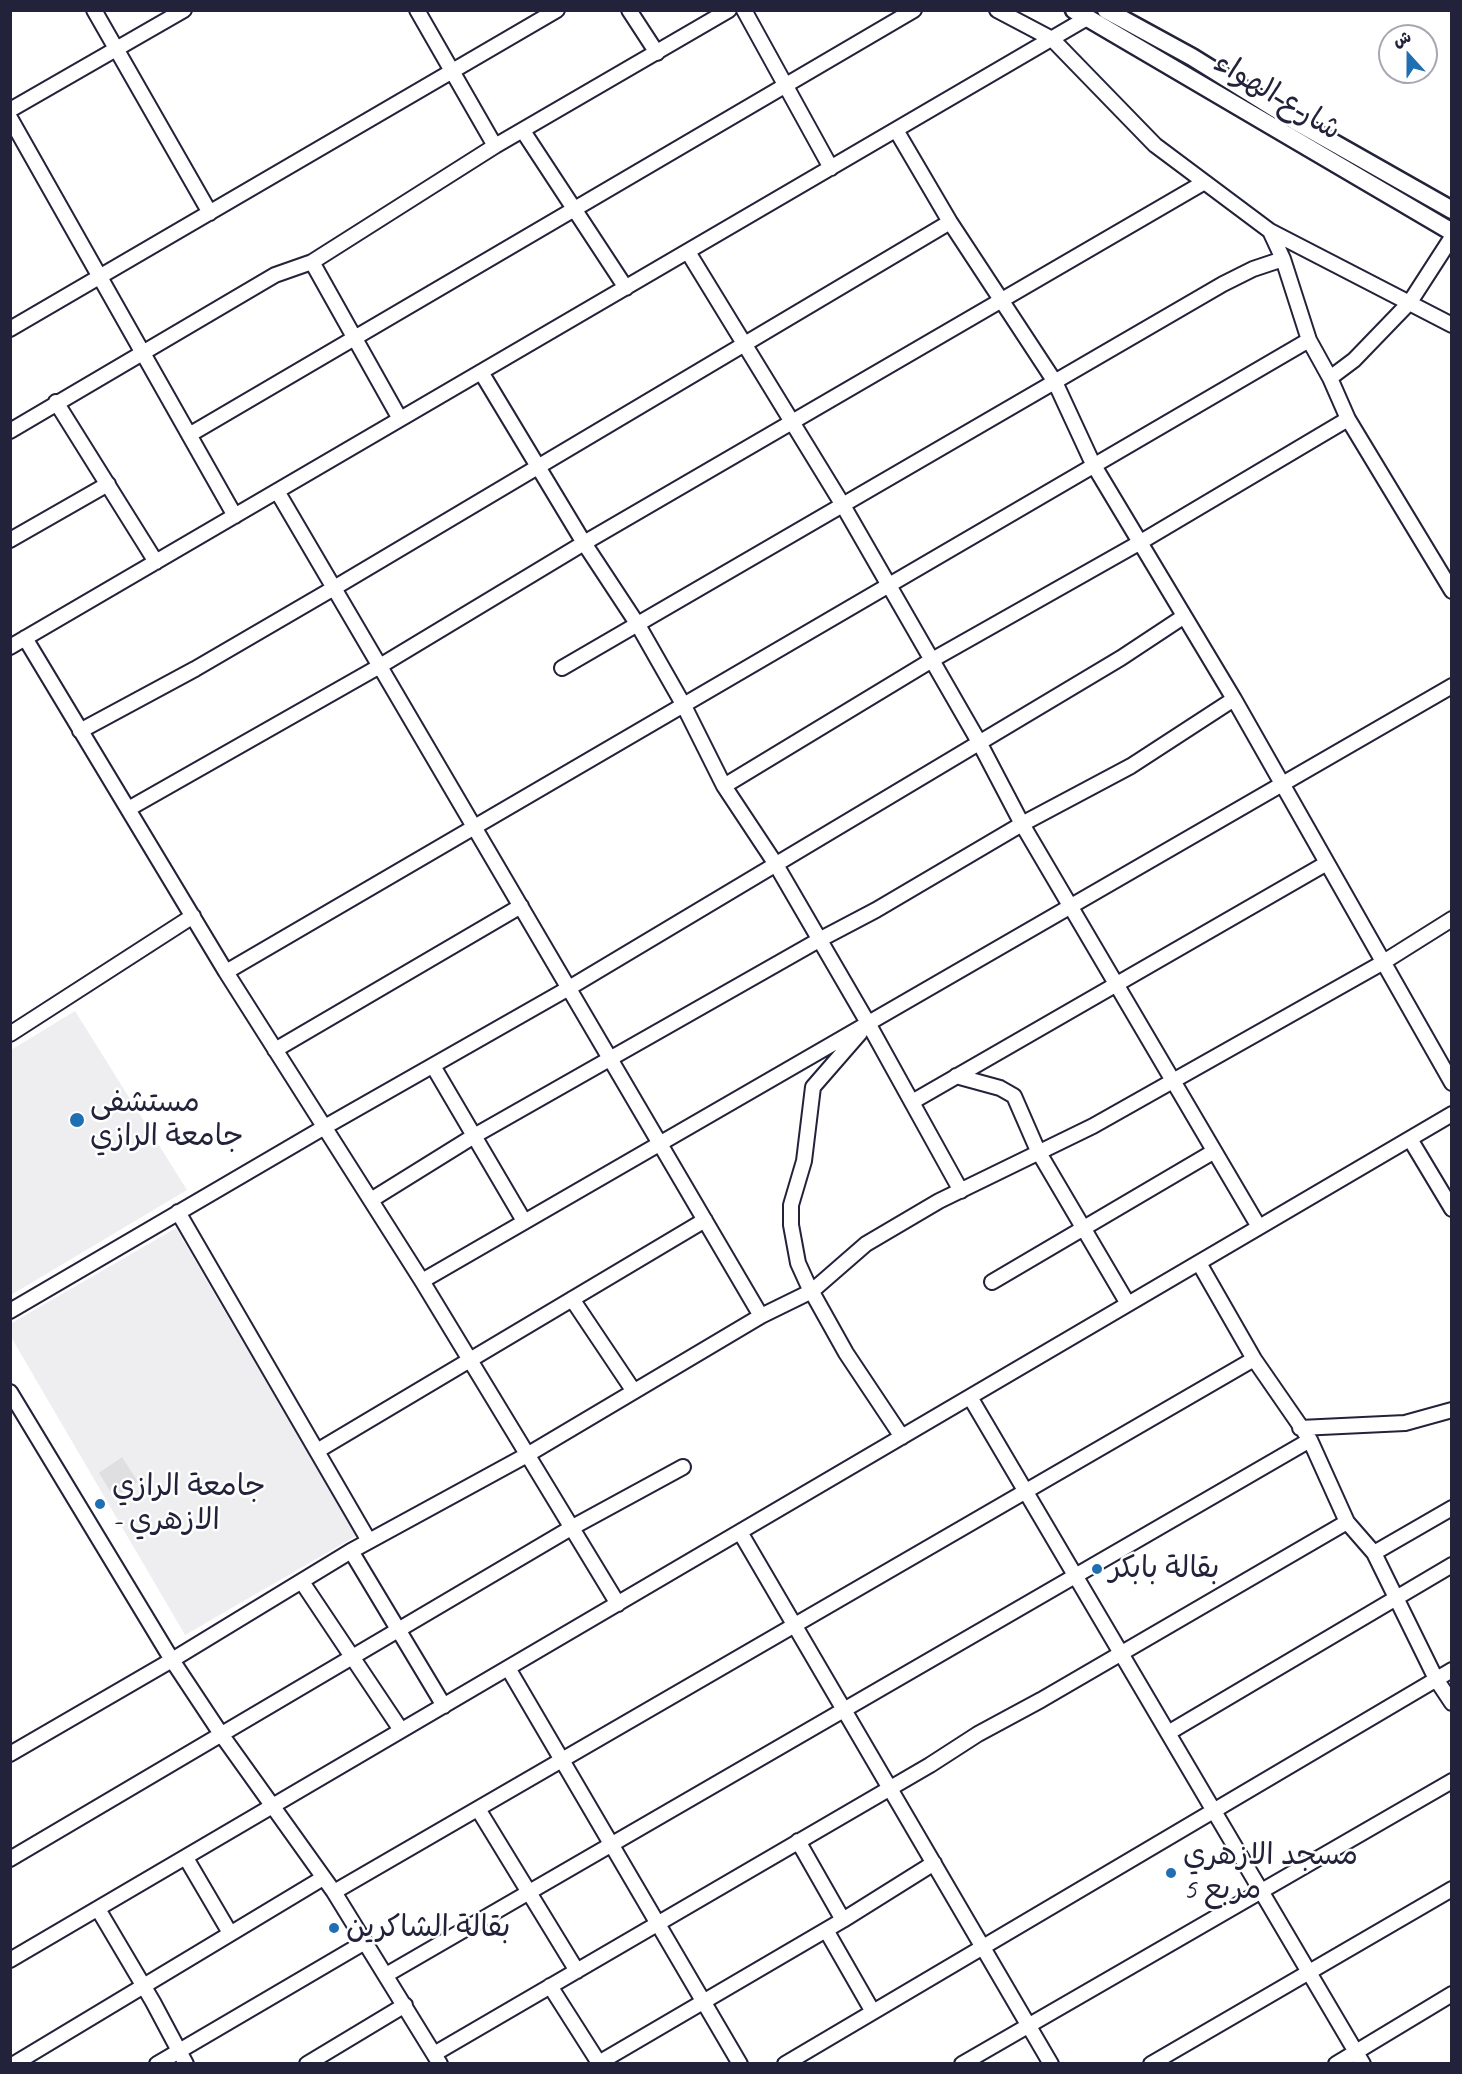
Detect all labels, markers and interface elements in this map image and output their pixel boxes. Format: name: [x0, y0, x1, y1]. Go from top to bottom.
north arrow: [1378, 24, 1438, 84]
text: ش: [1390, 27, 1414, 52]
street label: شارع الهواء: [1207, 45, 1347, 149]
place label: مستشفى جامعة الرازي: [90, 1085, 243, 1156]
marker: مستشفى جامعة الرازي: [68, 1111, 86, 1129]
place label: جامعة الرازي - الازهري: [112, 1469, 265, 1540]
marker: جامعة الرازي - الازهري: [93, 1497, 107, 1511]
place label: بقالة بابكر: [1109, 1551, 1219, 1587]
marker: بقالة بابكر: [1090, 1562, 1104, 1576]
place label: مسجد الازهري مربع 5: [1183, 1838, 1358, 1908]
marker: مسجد الازهري مربع 5: [1164, 1866, 1178, 1880]
place label: بقالة الشاكرين: [346, 1910, 510, 1946]
marker: بقالة الشاكرين: [327, 1921, 341, 1935]

